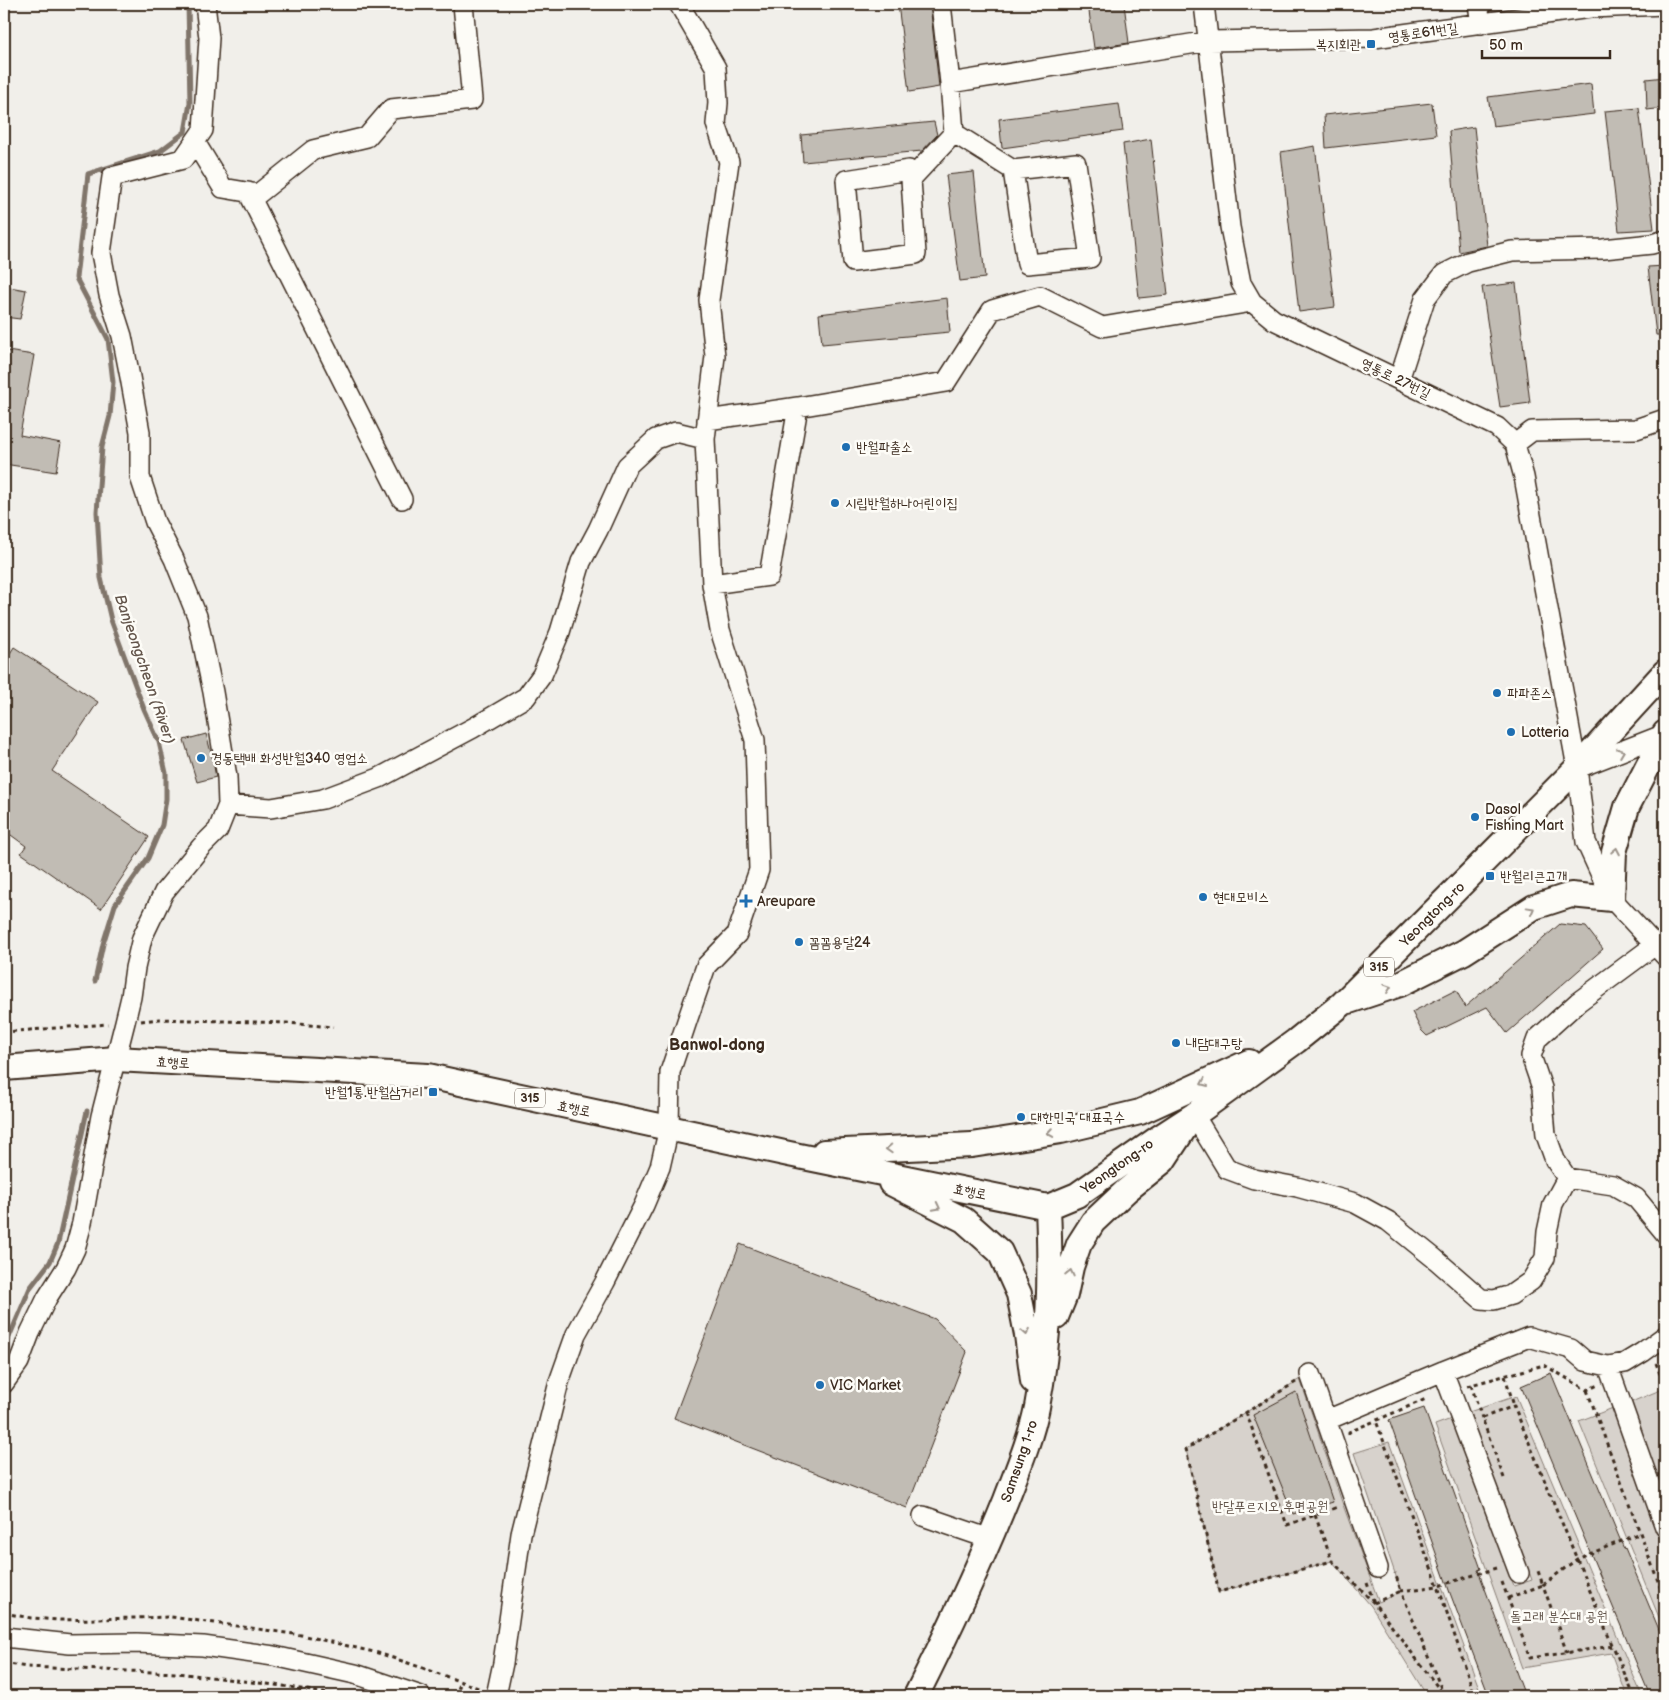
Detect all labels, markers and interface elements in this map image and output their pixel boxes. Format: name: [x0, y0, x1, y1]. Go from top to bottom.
street label: 영통로61번길: [1387, 19, 1460, 46]
scale bar: [1482, 28, 1609, 60]
place label: 복지회관: [1316, 36, 1361, 53]
text: 50 m: [1489, 36, 1523, 55]
marker: 복지회관: [1365, 38, 1377, 50]
street label: 영통로 27번길: [1358, 354, 1434, 403]
place label: 반월파출소: [856, 439, 912, 456]
marker: 반월파출소: [840, 441, 852, 453]
place label: 시립반월하나어린이집: [845, 495, 958, 512]
marker: 시립반월하나어린이집: [829, 497, 841, 509]
water label: Banjeongcheon (River): [110, 592, 179, 747]
place label: 파파존스: [1507, 685, 1552, 702]
marker: 파파존스: [1491, 687, 1503, 699]
place label: Lotteria: [1521, 724, 1569, 741]
marker: Lotteria: [1505, 726, 1517, 738]
one-way arrow: [1616, 748, 1625, 758]
place label: 경동택배 화성반월340 영업소: [211, 750, 368, 767]
marker: 경동택배 화성반월340 영업소: [195, 752, 207, 764]
place label: Dasol Fishing Mart: [1485, 801, 1565, 834]
marker: Dasol Fishing Mart: [1469, 811, 1481, 823]
one-way arrow: [1610, 846, 1620, 855]
place label: 반월리큰고개: [1500, 868, 1568, 885]
marker: 반월리큰고개: [1484, 870, 1496, 882]
street label: Yeongtong-ro: [1396, 878, 1468, 951]
place label: 현대모비스: [1213, 889, 1269, 906]
marker: 현대모비스: [1197, 891, 1209, 903]
place label: Areupare: [757, 893, 816, 910]
marker: Areupare: [739, 894, 753, 908]
one-way arrow: [1525, 906, 1534, 916]
place label: 꼼꼼용달24: [809, 934, 871, 951]
marker: 꼼꼼용달24: [793, 936, 805, 948]
road number: 315: [1364, 958, 1394, 976]
one-way arrow: [1384, 984, 1392, 994]
place label: 내담대구탕: [1186, 1035, 1243, 1052]
district label: Banwol-dong: [669, 1036, 765, 1055]
marker: 내담대구탕: [1170, 1037, 1182, 1049]
street label: 효행로: [156, 1053, 190, 1072]
one-way arrow: [1200, 1076, 1209, 1087]
place label: 반월1통.반월삼거리: [325, 1084, 423, 1101]
marker: 반월1통.반월삼거리: [427, 1086, 439, 1098]
road number: 315: [515, 1088, 545, 1108]
street label: 효행로: [556, 1097, 592, 1120]
place label: 대한민국 대표국수: [1031, 1109, 1125, 1126]
marker: 대한민국 대표국수: [1015, 1111, 1027, 1123]
one-way arrow: [1046, 1127, 1055, 1137]
street label: Yeongtong-ro: [1077, 1135, 1157, 1198]
one-way arrow: [885, 1144, 893, 1155]
street label: 효행로: [952, 1180, 988, 1203]
one-way arrow: [932, 1201, 941, 1211]
one-way arrow: [1064, 1268, 1075, 1277]
one-way arrow: [1021, 1328, 1031, 1336]
place label: VIC Market: [830, 1377, 902, 1394]
marker: VIC Market: [814, 1379, 826, 1391]
street label: Samsung 1-ro: [997, 1418, 1041, 1504]
park label: 반달푸르지오 후면공원: [1212, 1498, 1328, 1515]
park label: 돌고래 분수대 공원: [1510, 1608, 1608, 1625]

